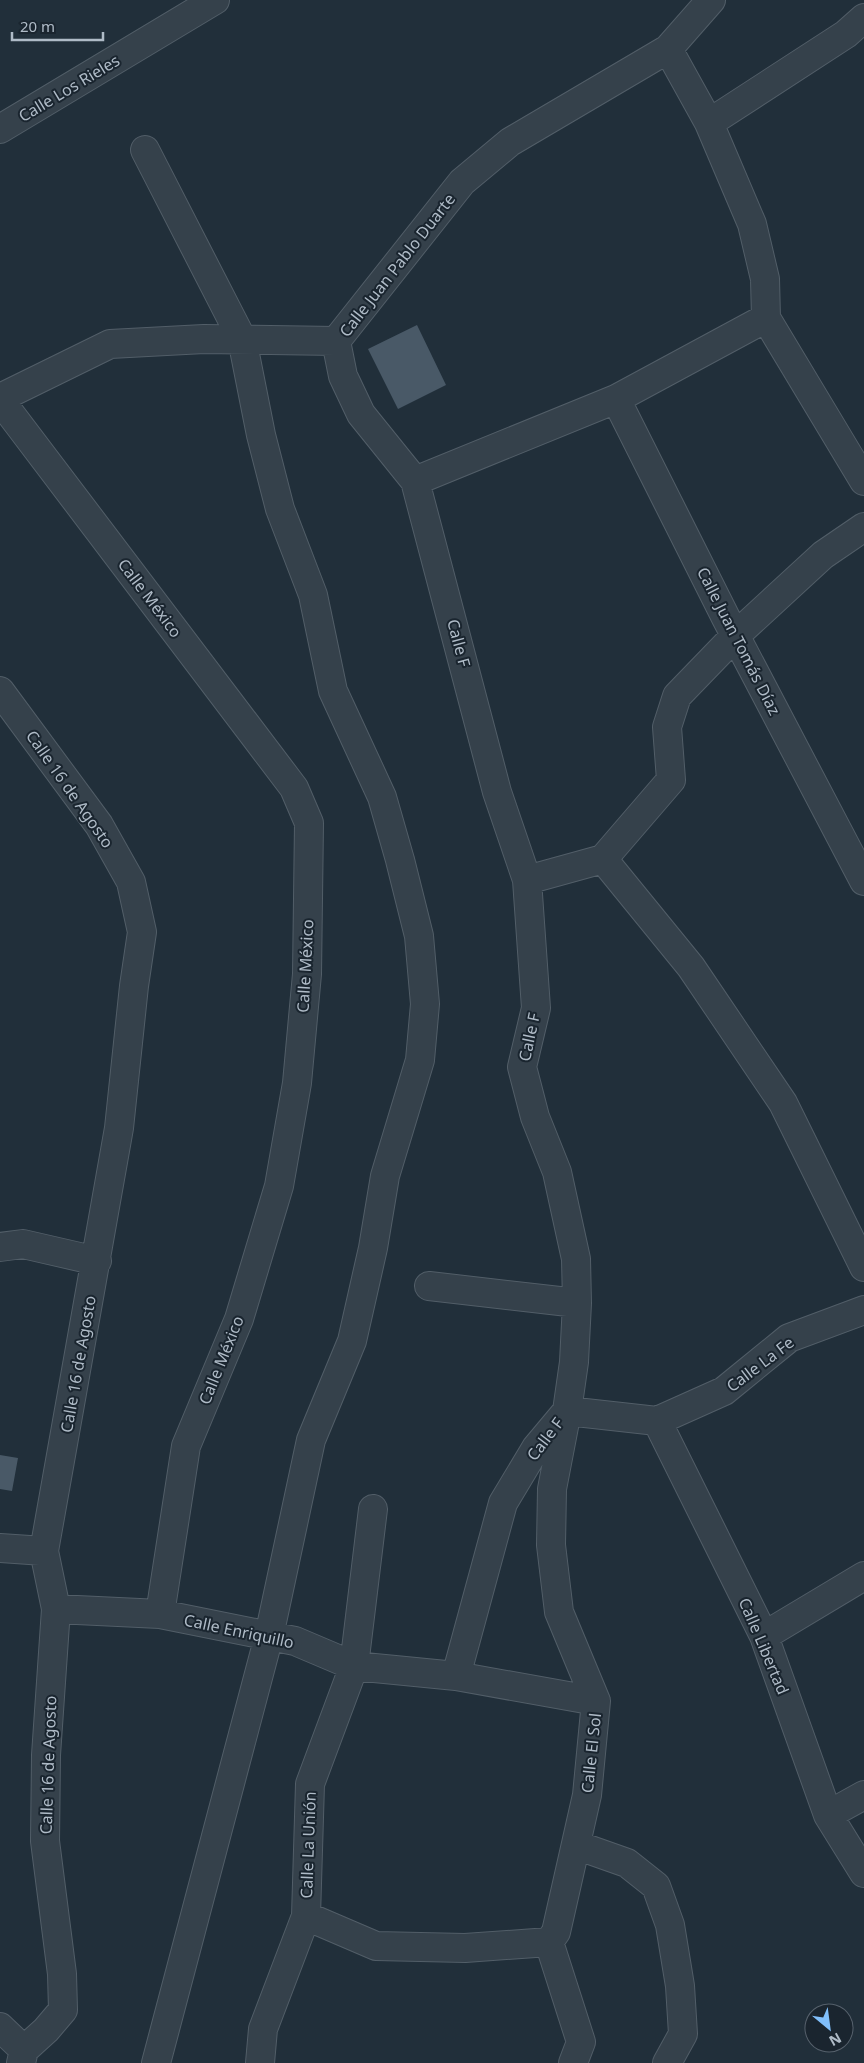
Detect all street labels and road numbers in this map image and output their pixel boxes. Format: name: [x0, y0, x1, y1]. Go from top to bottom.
street label: Calle Los Rieles: [14, 49, 124, 127]
street label: Calle Juan Pablo Duarte: [334, 189, 460, 341]
street label: Calle México: [113, 554, 187, 642]
street label: Calle Juan Tomás Díaz: [692, 563, 786, 719]
street label: Calle F: [442, 617, 476, 669]
street label: Calle 16 de Agosto: [21, 726, 119, 852]
street label: Calle México: [292, 919, 318, 1013]
street label: Calle F: [513, 1011, 545, 1063]
street label: Calle 16 de Agosto: [55, 1294, 101, 1434]
street label: Calle México: [193, 1312, 249, 1408]
street label: Calle La Fe: [722, 1331, 798, 1397]
street label: Calle F: [522, 1413, 568, 1465]
street label: Calle Libertad: [734, 1594, 794, 1698]
street label: Calle Enriquillo: [182, 1609, 296, 1653]
street label: Calle 16 de Agosto: [35, 1695, 61, 1835]
street label: Calle El Sol: [576, 1712, 606, 1794]
street label: Calle La Unión: [295, 1791, 321, 1899]

